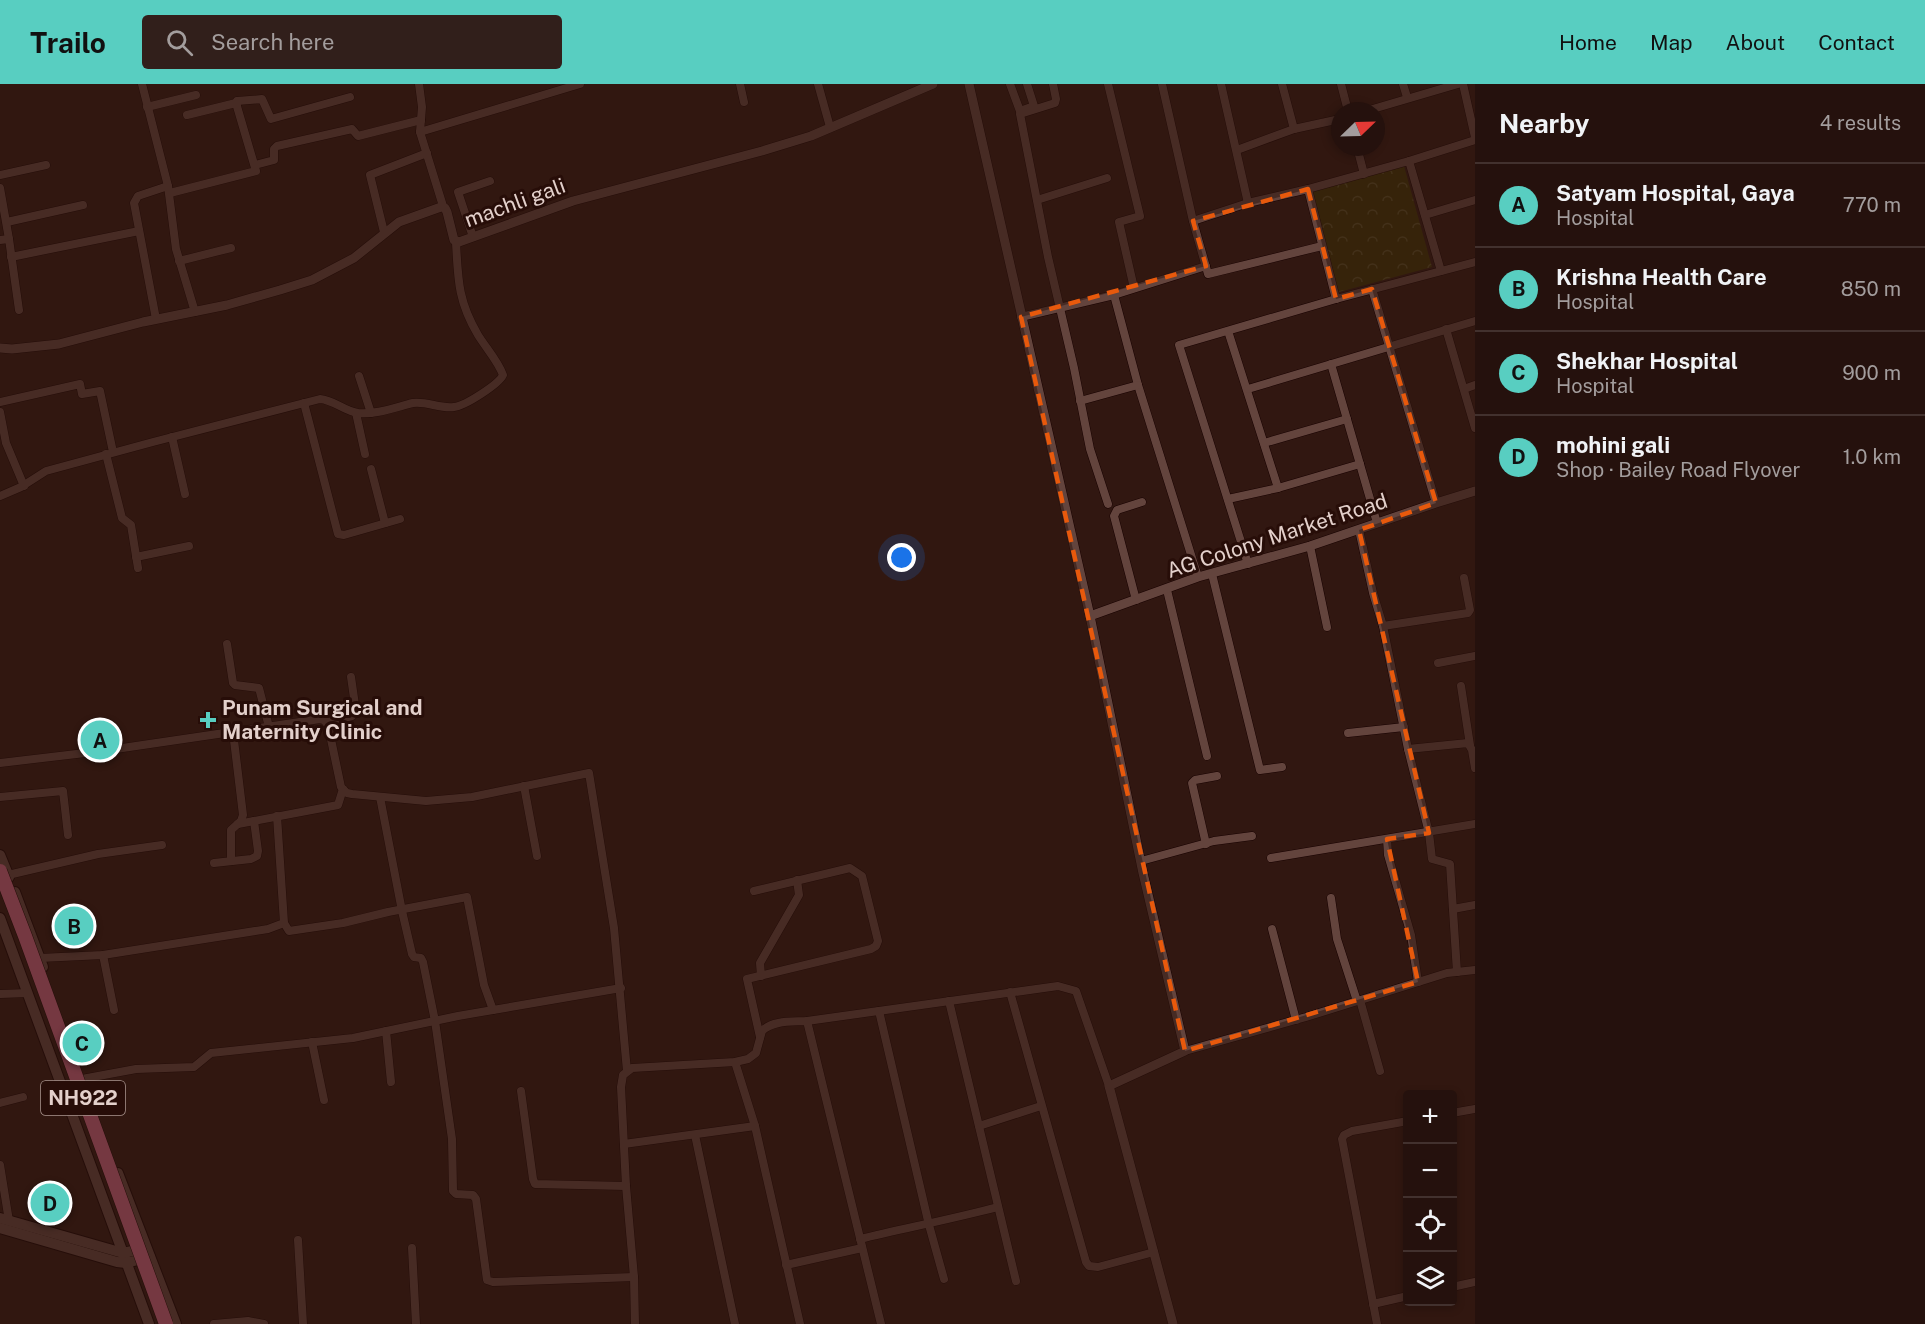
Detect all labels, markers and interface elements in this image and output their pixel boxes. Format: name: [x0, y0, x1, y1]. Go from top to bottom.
search box: [142, 15, 562, 69]
text: Trailo: [30, 26, 106, 59]
icon: search: [163, 26, 196, 59]
text: Search here: [211, 29, 334, 55]
text: Home: [1559, 30, 1617, 55]
text: Map: [1650, 30, 1693, 55]
text: About: [1726, 30, 1785, 55]
text: Contact: [1818, 30, 1895, 55]
north arrow: [1331, 102, 1385, 156]
text: Nearby: [1499, 108, 1589, 139]
text: 4 results: [1820, 111, 1901, 135]
street label: machli gali: [461, 173, 569, 232]
text: Satyam Hospital, Gaya: [1556, 180, 1795, 206]
text: A: [1511, 193, 1526, 217]
text: 770 m: [1843, 193, 1901, 217]
text: Hospital: [1556, 206, 1634, 230]
text: Krishna Health Care: [1556, 264, 1767, 290]
text: B: [1512, 277, 1525, 301]
text: 850 m: [1841, 277, 1901, 301]
text: Hospital: [1556, 290, 1634, 314]
text: Shekhar Hospital: [1556, 348, 1738, 374]
text: C: [1511, 361, 1526, 385]
text: 900 m: [1842, 361, 1901, 385]
text: Hospital: [1556, 374, 1634, 398]
text: mohini gali: [1556, 432, 1670, 458]
text: D: [1511, 445, 1526, 469]
text: 1.0 km: [1843, 445, 1901, 469]
text: Shop · Bailey Road Flyover: [1556, 458, 1800, 482]
street label: AG Colony Market Road: [1163, 488, 1390, 583]
your location: [887, 543, 916, 572]
place label: Punam Surgical and Maternity Clinic: [222, 695, 423, 744]
marker: Punam Surgical and Maternity Clinic: [199, 711, 217, 729]
pin: A: [80, 718, 120, 762]
pin: B: [54, 904, 94, 948]
pin: C: [62, 1020, 101, 1066]
road number: NH922: [41, 1081, 125, 1115]
map controls: [1403, 1090, 1457, 1306]
button: +: [1403, 1090, 1457, 1144]
button: −: [1403, 1144, 1457, 1198]
pin: D: [31, 1180, 70, 1226]
button: locate: [1403, 1198, 1457, 1252]
button: layers: [1403, 1252, 1457, 1306]

